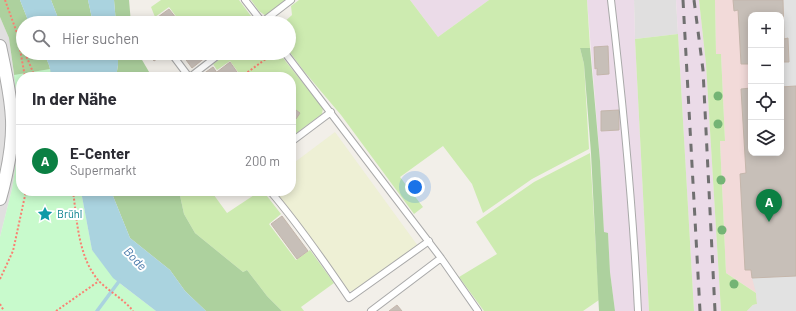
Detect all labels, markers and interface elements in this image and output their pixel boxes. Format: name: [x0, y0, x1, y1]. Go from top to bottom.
map controls: [748, 12, 784, 156]
button: +: [748, 12, 784, 48]
search box: [16, 16, 296, 60]
icon: search: [30, 27, 52, 49]
text: Hier suchen: [62, 29, 139, 47]
button: −: [748, 48, 784, 84]
button: locate: [748, 84, 784, 120]
text: In der Nähe: [32, 88, 117, 108]
button: layers: [748, 120, 784, 156]
text: E-Center: [70, 144, 130, 162]
text: A: [41, 153, 49, 169]
text: 200 m: [245, 153, 280, 169]
text: Supermarkt: [70, 162, 137, 178]
your location: [405, 177, 425, 197]
pin: A: [756, 189, 782, 222]
place icon: Brühl: [36, 205, 54, 223]
place label: Brühl: [57, 207, 82, 220]
water label: Bode: [122, 244, 150, 273]

